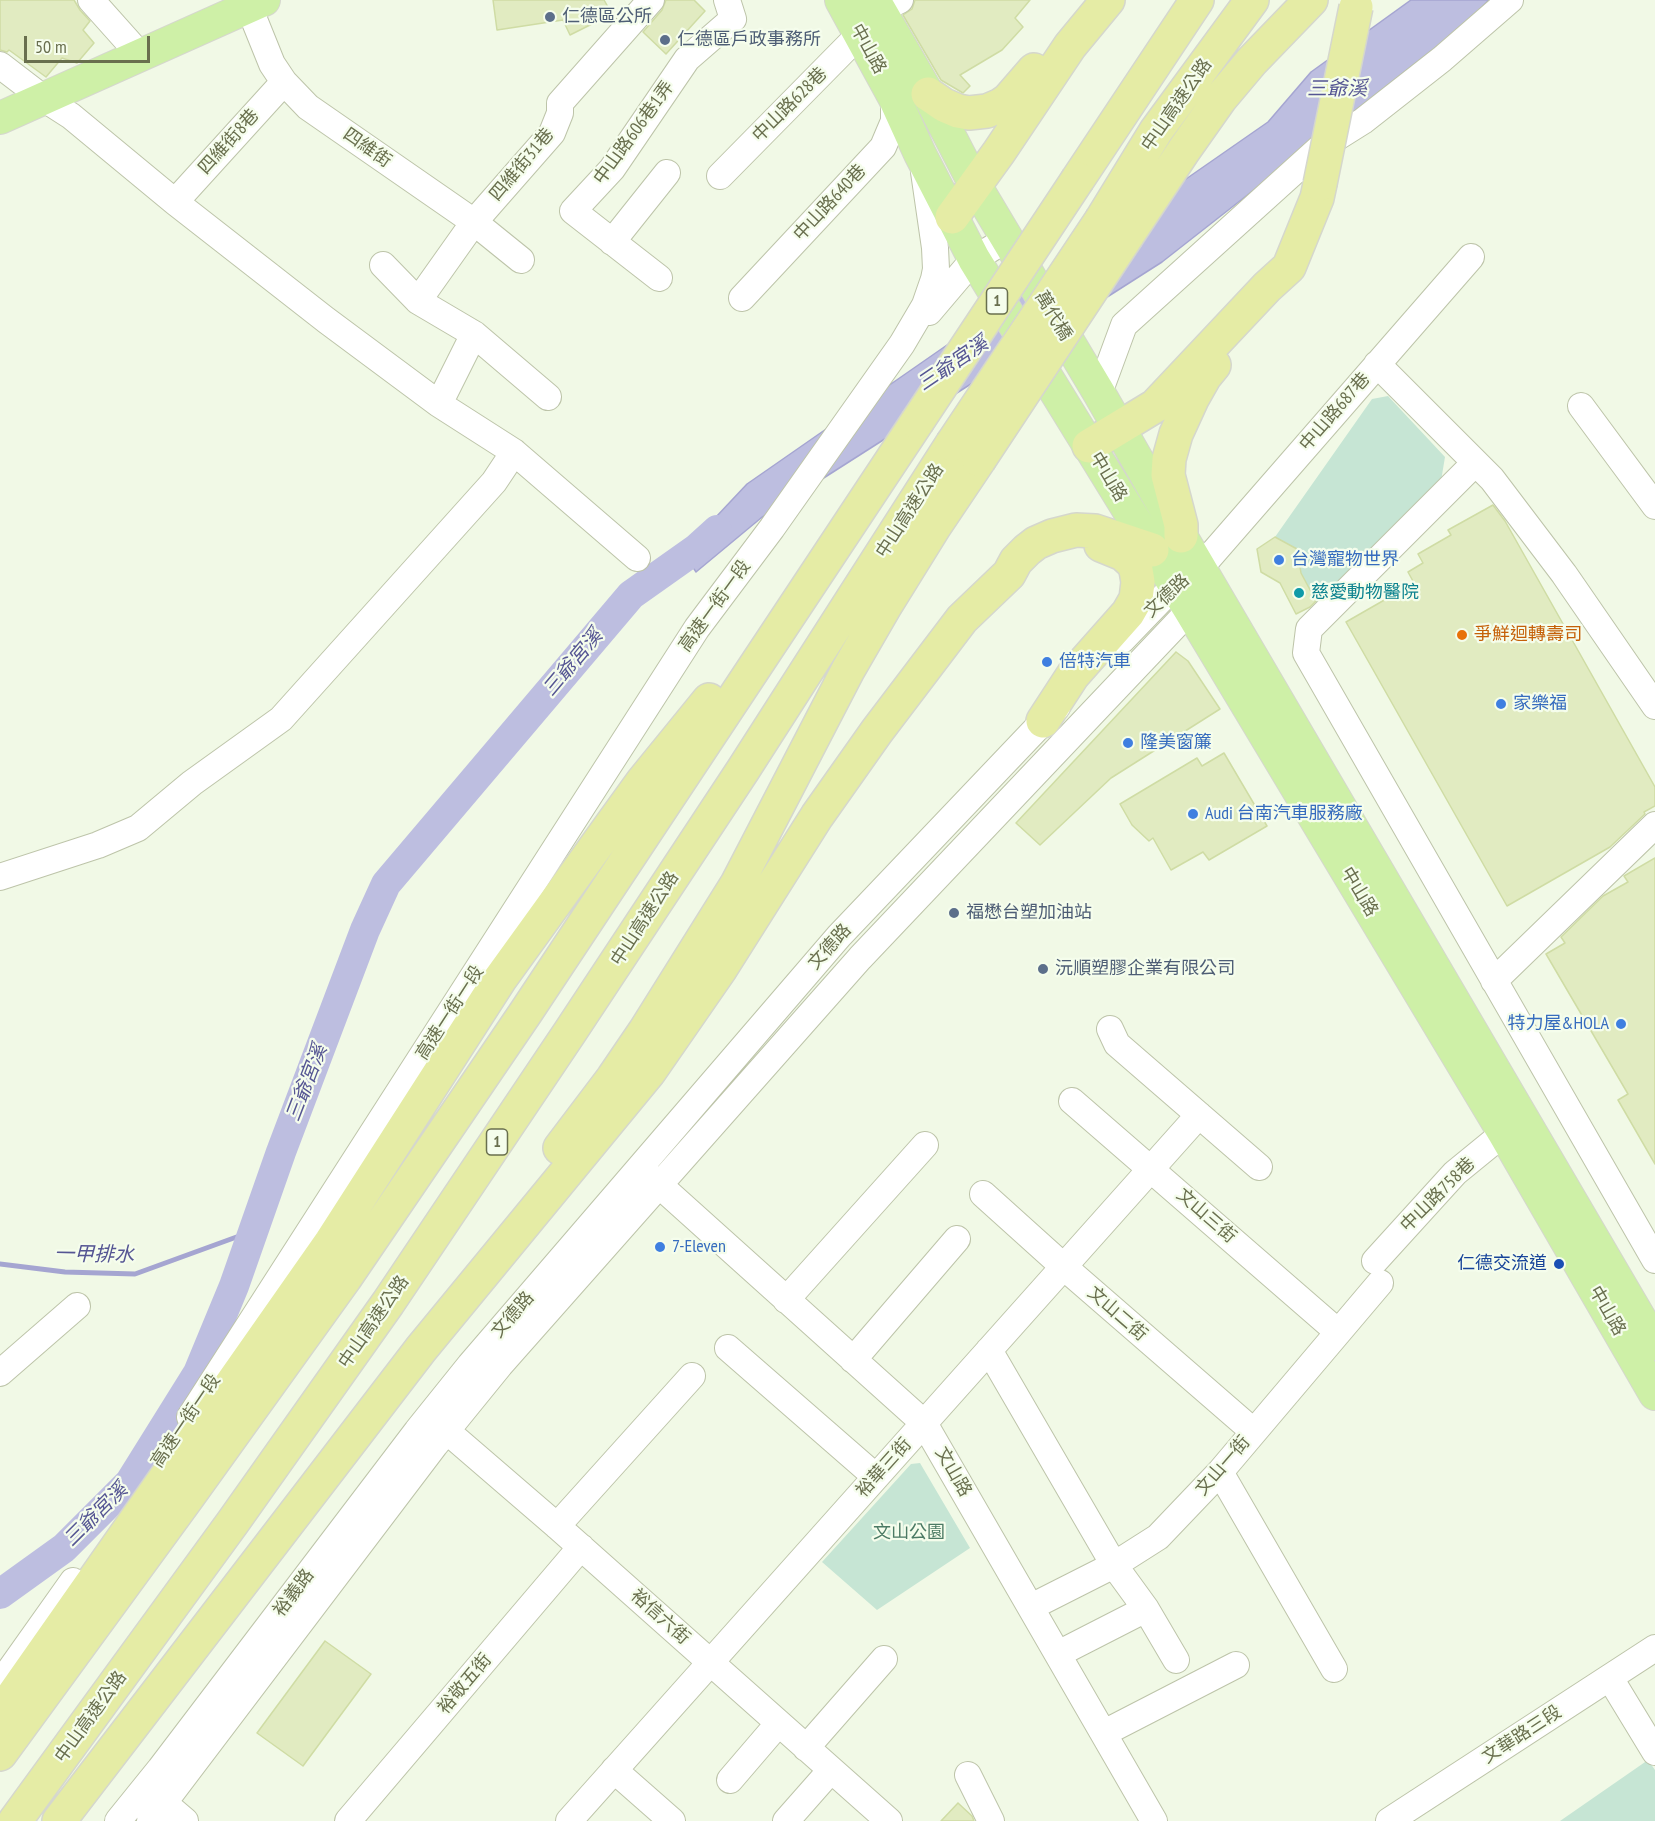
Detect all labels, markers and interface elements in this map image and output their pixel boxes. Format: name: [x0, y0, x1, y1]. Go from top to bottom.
place label: 仁德區公所: [562, 6, 652, 28]
marker: 仁德區公所: [543, 10, 557, 24]
street label: 中山路: [845, 20, 891, 78]
scale bar: [27, 24, 153, 62]
place label: 仁德區戶政事務所: [677, 29, 821, 51]
marker: 仁德區戶政事務所: [658, 33, 672, 47]
text: 50 m: [35, 35, 67, 58]
street label: 中山高速公路: [1137, 55, 1217, 155]
street label: 中山路628巷: [748, 63, 832, 147]
street label: 中山路606巷1弄: [589, 77, 679, 189]
water label: 三爺溪: [1307, 77, 1367, 101]
street label: 四維街8巷: [194, 105, 264, 179]
street label: 四維街: [339, 124, 395, 172]
street label: 四維街31巷: [485, 124, 559, 206]
street label: 中山路640巷: [789, 160, 871, 246]
street label: 萬代橋: [1030, 287, 1076, 345]
road number: 1: [986, 288, 1008, 314]
water label: 三爺宮溪: [913, 332, 993, 396]
street label: 中山路687巷: [1295, 369, 1375, 455]
street label: 中山路: [1085, 448, 1131, 506]
street label: 中山高速公路: [872, 460, 948, 562]
place label: 台灣寵物世界: [1291, 549, 1399, 571]
marker: 台灣寵物世界: [1272, 553, 1286, 567]
street label: 高速一街一段: [675, 556, 755, 656]
street label: 文德路: [1140, 570, 1194, 622]
place label: 慈愛動物醫院: [1311, 582, 1419, 604]
marker: 慈愛動物醫院: [1292, 586, 1306, 600]
place label: 爭鮮迴轉壽司: [1474, 624, 1582, 646]
water label: 三爺宮溪: [538, 625, 608, 701]
marker: 爭鮮迴轉壽司: [1455, 628, 1469, 642]
place label: 倍特汽車: [1059, 651, 1131, 673]
marker: 倍特汽車: [1040, 655, 1054, 669]
place label: 家樂福: [1513, 693, 1567, 715]
marker: 家樂福: [1494, 697, 1508, 711]
place label: 隆美窗簾: [1140, 732, 1212, 754]
marker: 隆美窗簾: [1121, 736, 1135, 750]
place label: Audi 台南汽車服務廠: [1205, 803, 1363, 825]
marker: Audi 台南汽車服務廠: [1186, 807, 1200, 821]
street label: 中山路: [1336, 863, 1382, 921]
street label: 中山高速公路: [607, 868, 683, 970]
place label: 福懋台塑加油站: [966, 902, 1092, 924]
marker: 福懋台塑加油站: [947, 906, 961, 920]
street label: 文德路: [804, 920, 856, 974]
place label: 沅順塑膠企業有限公司: [1055, 958, 1235, 980]
street label: 高速一街一段: [412, 962, 488, 1064]
marker: 沅順塑膠企業有限公司: [1036, 962, 1050, 976]
place label: 特力屋&HOLA: [1508, 1013, 1609, 1035]
marker: 特力屋&HOLA: [1614, 1017, 1628, 1031]
water label: 三爺宮溪: [281, 1041, 333, 1125]
road number: 1: [486, 1129, 508, 1155]
street label: 中山路758巷: [1396, 1153, 1480, 1237]
street label: 文山三街: [1172, 1184, 1240, 1248]
place label: 7-Eleven: [672, 1236, 726, 1258]
marker: 7-Eleven: [653, 1240, 667, 1254]
water label: 一甲排水: [54, 1242, 134, 1268]
place label: 仁德交流道: [1457, 1253, 1547, 1275]
marker: 仁德交流道: [1552, 1257, 1566, 1271]
street label: 中山高速公路: [334, 1272, 414, 1372]
street label: 文山二街: [1083, 1282, 1151, 1346]
street label: 中山路: [1584, 1282, 1630, 1340]
street label: 文德路: [487, 1288, 539, 1342]
street label: 高速一街一段: [147, 1370, 225, 1472]
street label: 文山一街: [1191, 1432, 1255, 1500]
street label: 裕華三街: [852, 1434, 916, 1502]
street label: 文山路: [930, 1443, 976, 1501]
water label: 三爺宮溪: [59, 1478, 133, 1552]
park label: 文山公園: [873, 1522, 945, 1544]
street label: 裕義路: [269, 1565, 319, 1621]
street label: 裕信六街: [626, 1585, 694, 1649]
street label: 裕敬五街: [434, 1649, 496, 1719]
street label: 中山高速公路: [51, 1667, 131, 1767]
street label: 文華路三段: [1478, 1701, 1566, 1769]

